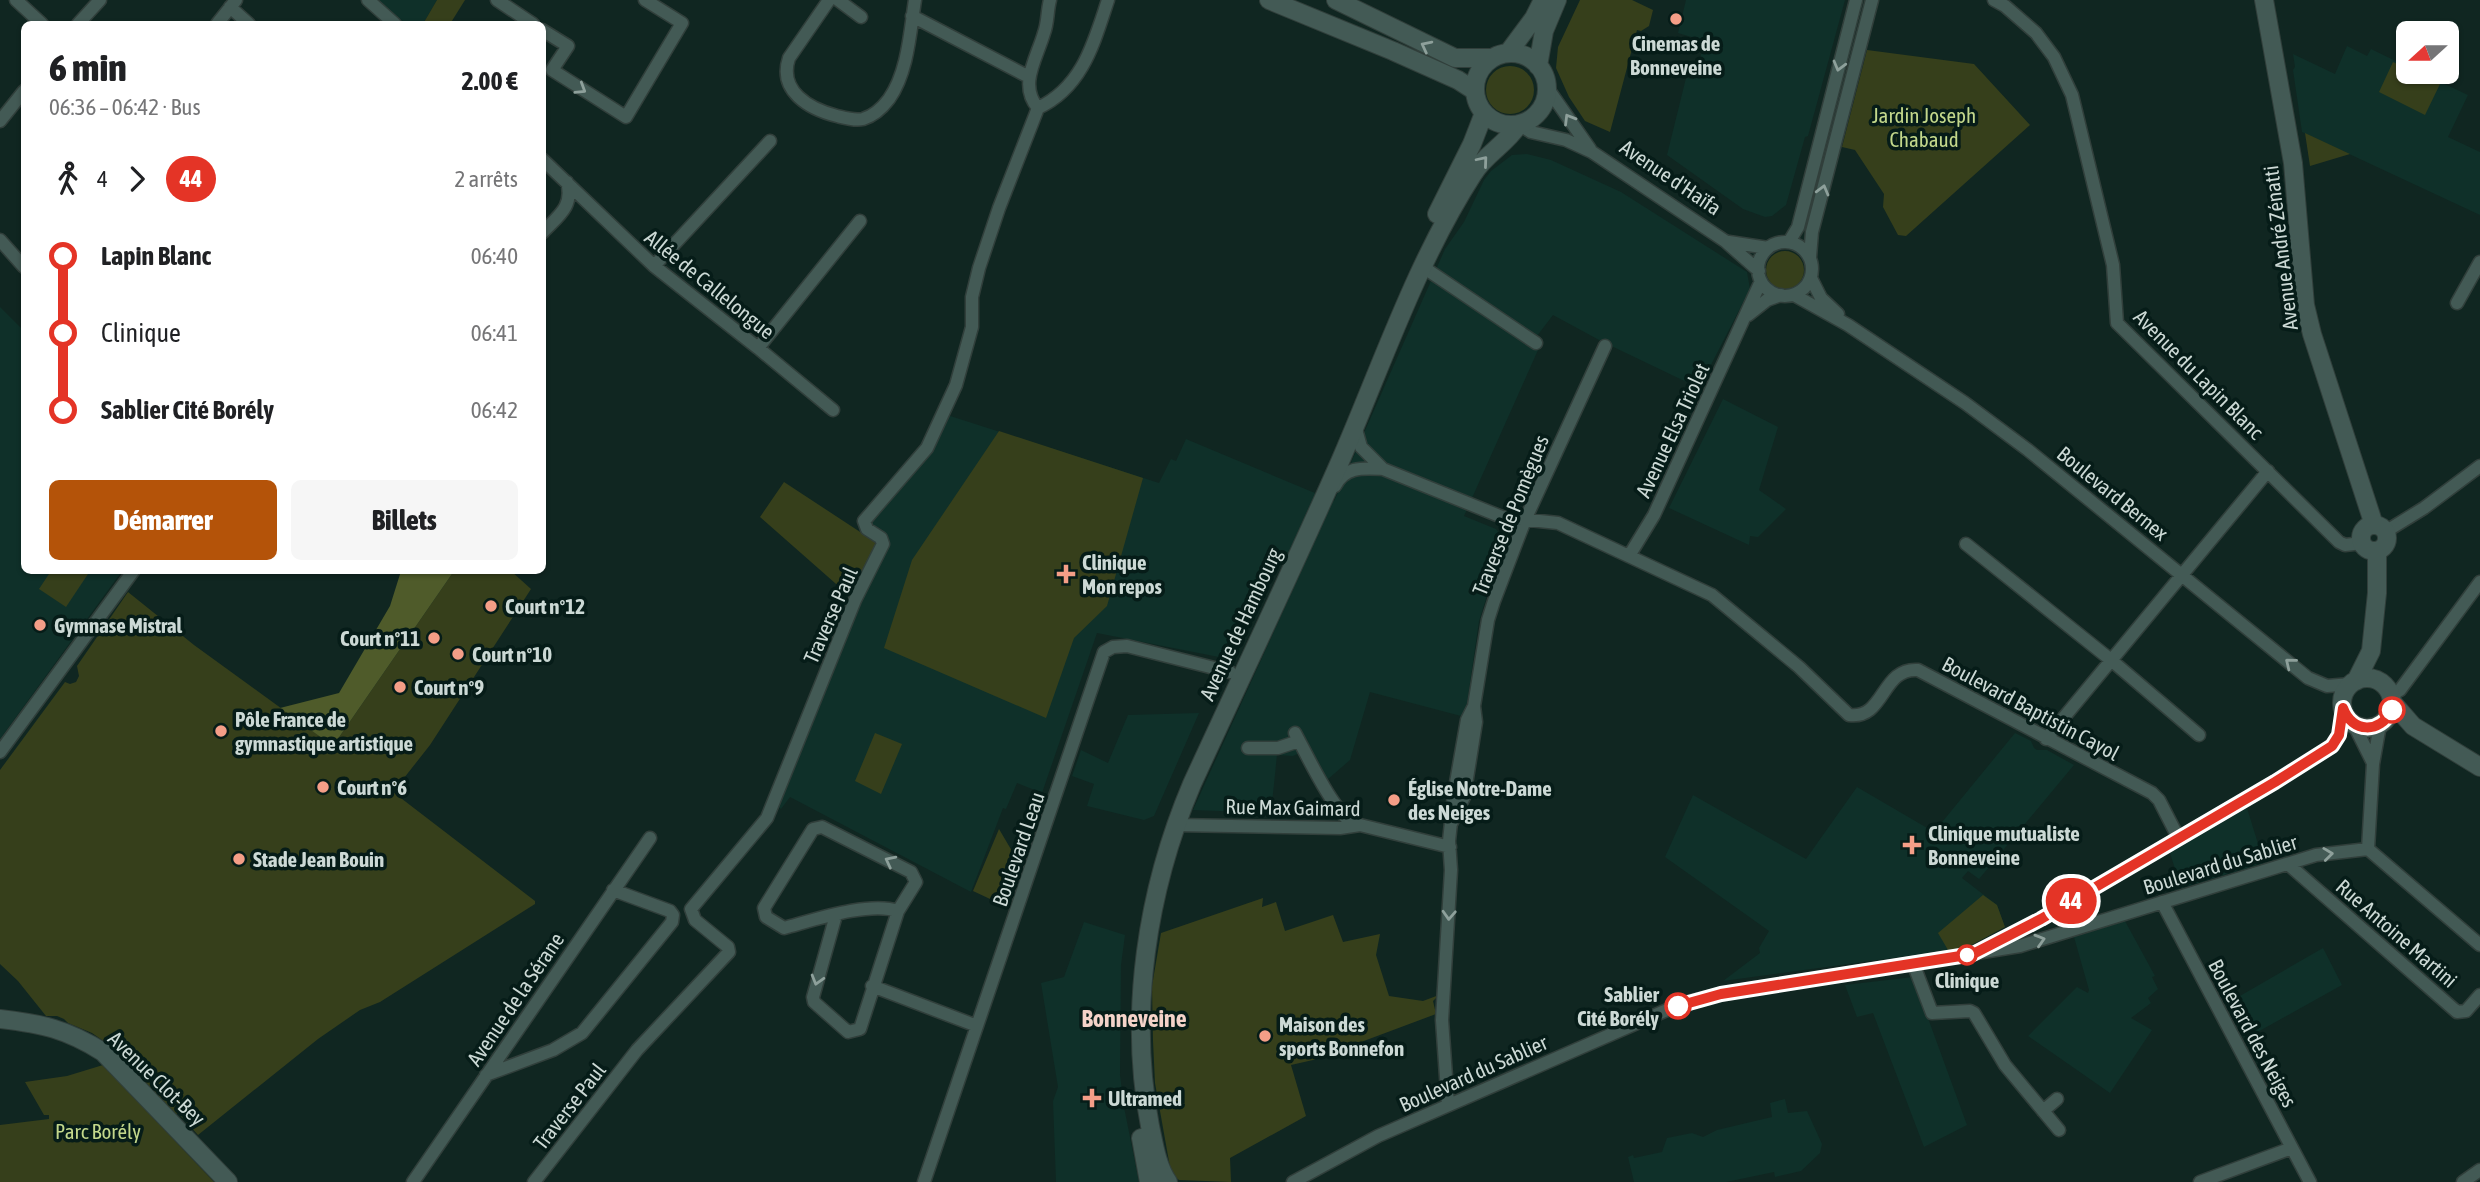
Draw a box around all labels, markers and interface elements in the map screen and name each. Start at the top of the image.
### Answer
marker: Cinemas de Bonneveine [1668,11,1684,27]
north arrow [2396,21,2459,84]
map controls [2396,21,2459,84]
place label: Cinemas de Bonneveine [1630,31,1722,79]
one-way arrow [1421,40,1433,54]
text: 6 min [49,46,127,89]
one-way arrow [1833,60,1847,72]
text: 2.00 € [461,66,518,96]
one-way arrow [574,80,587,93]
text: 06:36 – 06:42 · Bus [49,94,201,120]
park label: Jardin Joseph Chabaud [1872,103,1976,151]
one-way arrow [1564,114,1577,127]
street label: Avenue d'Haïfa [1616,134,1726,220]
one-way arrow [1475,156,1487,169]
icon: walk [49,160,87,198]
icon: forward [118,160,156,198]
street label: Avenue André Zénatti [2258,164,2302,332]
text: 44 [180,165,202,192]
text: 4 [97,166,108,192]
text: 2 arrêts [455,166,518,192]
one-way arrow [1815,184,1829,196]
street label: Allée de Callelongue [641,225,779,343]
text: Lapin Blanc [101,241,211,271]
text: 06:40 [471,243,518,269]
street label: Avenue du Lapin Blanc [2129,304,2269,444]
text: Clinique [101,318,181,348]
text: 06:41 [471,320,518,346]
street label: Avenue Elsa Triolet [1630,359,1714,501]
text: Sablier Cité Borély [101,395,274,425]
text: 06:42 [471,397,518,423]
street label: Traverse de Pomègues [1467,431,1553,599]
street label: Boulevard Bernex [2053,441,2174,545]
button: Démarrer [49,480,277,560]
button: Billets [291,480,518,560]
street label: Avenue de Hambourg [1194,544,1286,704]
place label: Clinique Mon repos [1082,550,1163,598]
street label: Traverse Paul [798,563,862,667]
marker: Clinique Mon repos [1056,564,1076,584]
place label: Court n°12 [505,594,585,618]
marker: Court n°12 [483,598,499,614]
place label: Gymnase Mistral [54,613,183,637]
marker: Gymnase Mistral [32,617,48,633]
place label: Court n°11 [340,626,420,650]
marker: Court n°11 [426,630,442,646]
place label: Court n°10 [472,642,552,666]
marker: Court n°10 [450,646,466,662]
street label: Boulevard Baptistin Cayol [1938,651,2124,765]
one-way arrow [2285,658,2297,671]
place label: Court n°9 [414,675,484,699]
marker: Court n°9 [392,679,408,695]
unlabelled marker [2379,697,2405,723]
place label: Pôle France de gymnastique artistique [235,707,413,755]
marker: Pôle France de gymnastique artistique [213,723,229,739]
place label: Court n°6 [337,775,407,799]
place label: Église Notre-Dame des Neiges [1408,776,1552,824]
marker: Court n°6 [315,779,331,795]
street label: Boulevard Leau [987,789,1049,909]
marker: Église Notre-Dame des Neiges [1386,792,1402,808]
street label: Rue Max Gaimard [1225,794,1361,820]
place label: Clinique mutualiste Bonneveine [1928,821,2080,869]
street label: Boulevard du Sablier [2140,829,2301,899]
marker: Clinique mutualiste Bonneveine [1902,835,1922,855]
one-way arrow [2322,846,2334,861]
place label: Stade Jean Bouin [253,847,384,871]
marker: Stade Jean Bouin [231,851,247,867]
one-way arrow [885,856,897,870]
street label: Rue Antoine Martini [2332,874,2462,992]
line badge: 44 [2039,878,2102,924]
text: 44 [2060,887,2082,914]
one-way arrow [1441,910,1456,921]
street label: Avenue de la Sérane [462,928,568,1070]
one-way arrow [2033,934,2046,948]
marker: Clinique [1957,945,1977,965]
street label: Boulevard des Neiges [2204,955,2302,1111]
place label: Clinique [1935,968,1999,992]
one-way arrow [811,974,826,986]
place label: Sablier Cité Borély [1577,982,1660,1030]
marker: Sablier Cité Borély [1665,993,1691,1019]
district label: Bonneveine [1081,1005,1187,1032]
place label: Maison des sports Bonnefon [1279,1012,1404,1060]
street label: Avenue Clot-Bey [104,1026,211,1130]
marker: Maison des sports Bonnefon [1257,1028,1273,1044]
street label: Boulevard du Sablier [1395,1029,1551,1116]
street label: Traverse Paul [528,1058,610,1154]
place label: Ultramed [1108,1086,1182,1110]
marker: Ultramed [1082,1088,1102,1108]
park label: Parc Borély [55,1119,141,1143]

